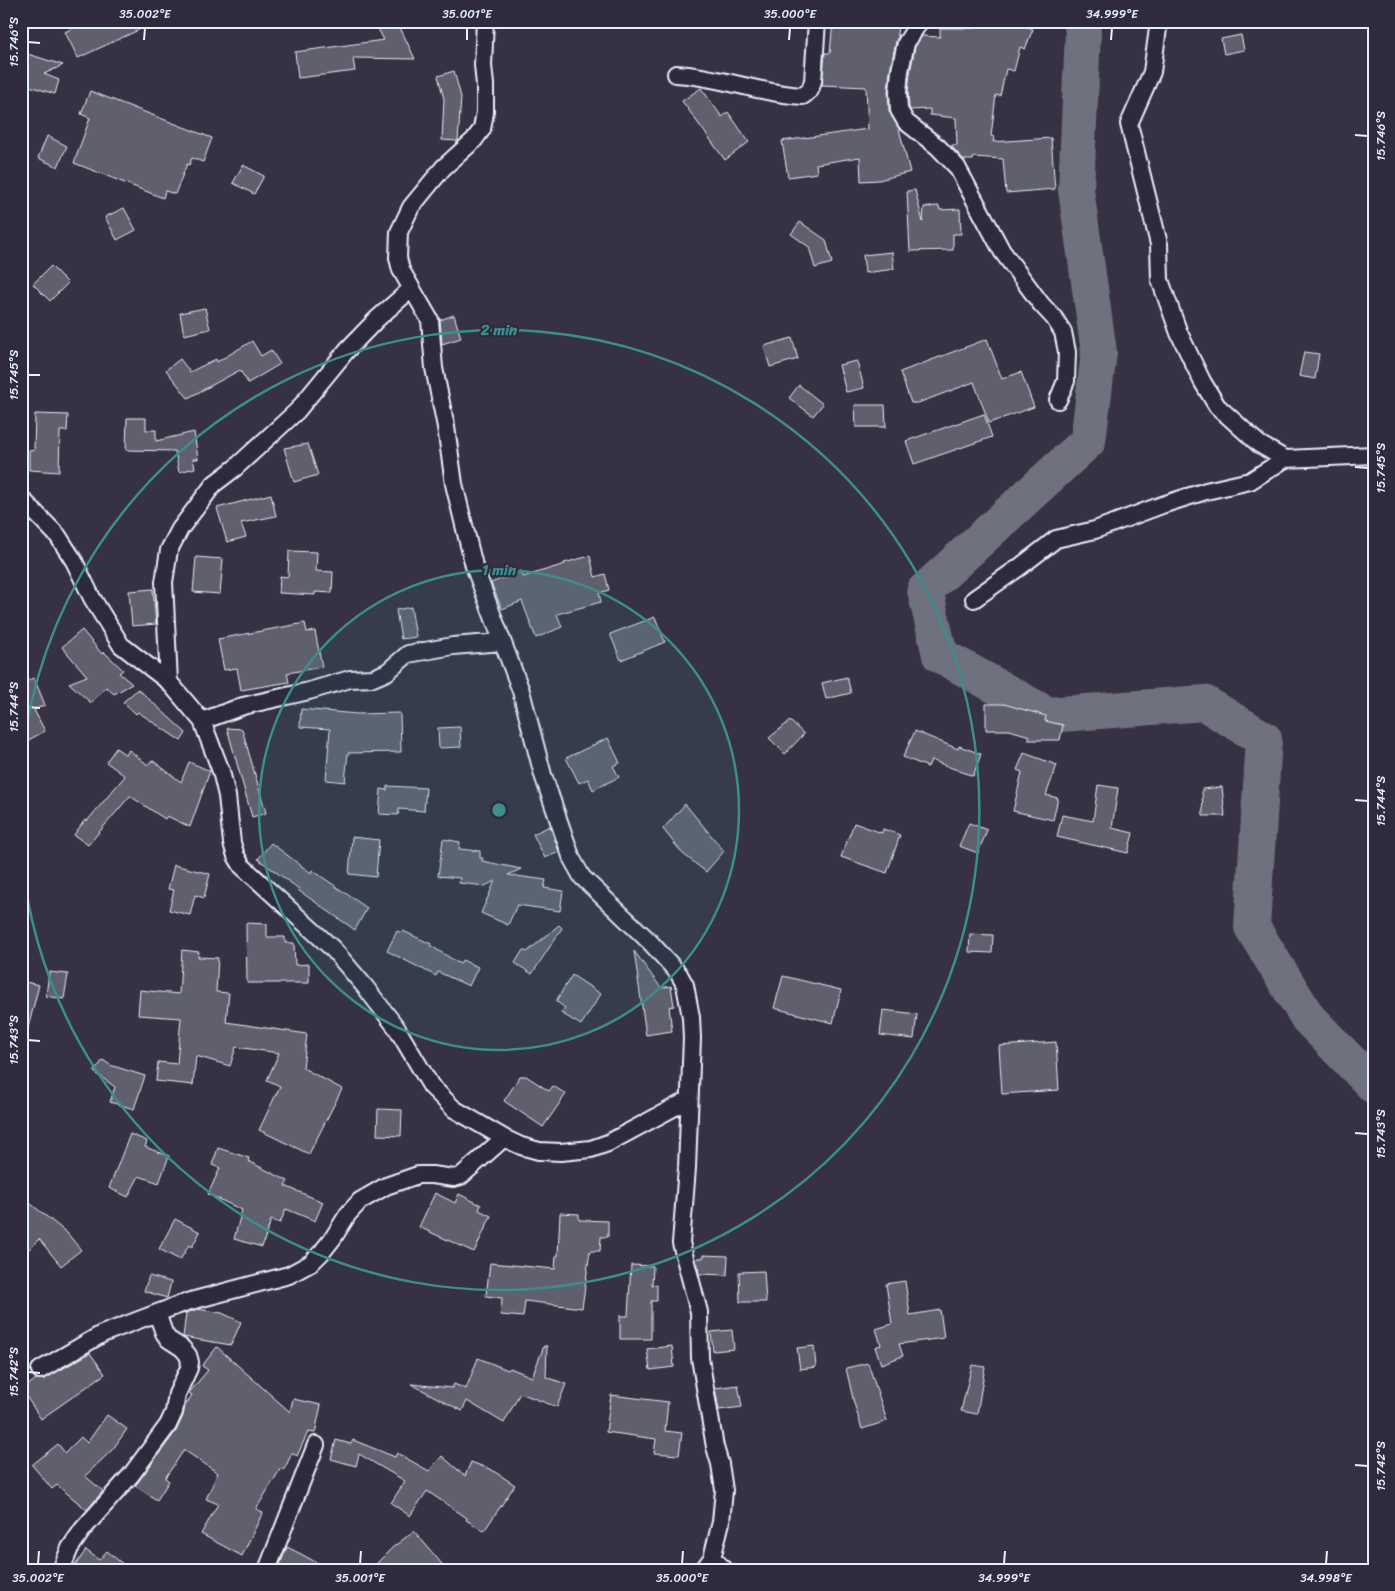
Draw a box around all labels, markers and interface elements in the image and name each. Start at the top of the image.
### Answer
text: 35.002°E [119,3,172,25]
text: 35.001°E [442,3,493,25]
text: 35.000°E [764,3,817,25]
text: 34.999°E [1086,3,1139,25]
text: 15.746°S [3,17,25,67]
text: 15.746°S [1370,111,1392,161]
text: 2 min [480,317,518,343]
text: 15.745°S [3,349,25,400]
text: 15.745°S [1370,442,1392,493]
text: 1 min [482,557,517,583]
text: 15.744°S [3,681,25,732]
text: 15.744°S [1370,775,1392,826]
centre of rings [490,801,508,819]
text: 15.743°S [3,1015,25,1065]
text: 15.743°S [1370,1109,1392,1159]
text: 15.742°S [3,1347,25,1397]
text: 15.742°S [1370,1441,1392,1491]
text: 35.002°E [12,1567,65,1589]
text: 35.001°E [335,1567,386,1589]
text: 35.000°E [656,1567,709,1589]
text: 34.999°E [978,1567,1031,1589]
text: 34.998°E [1300,1567,1353,1589]

